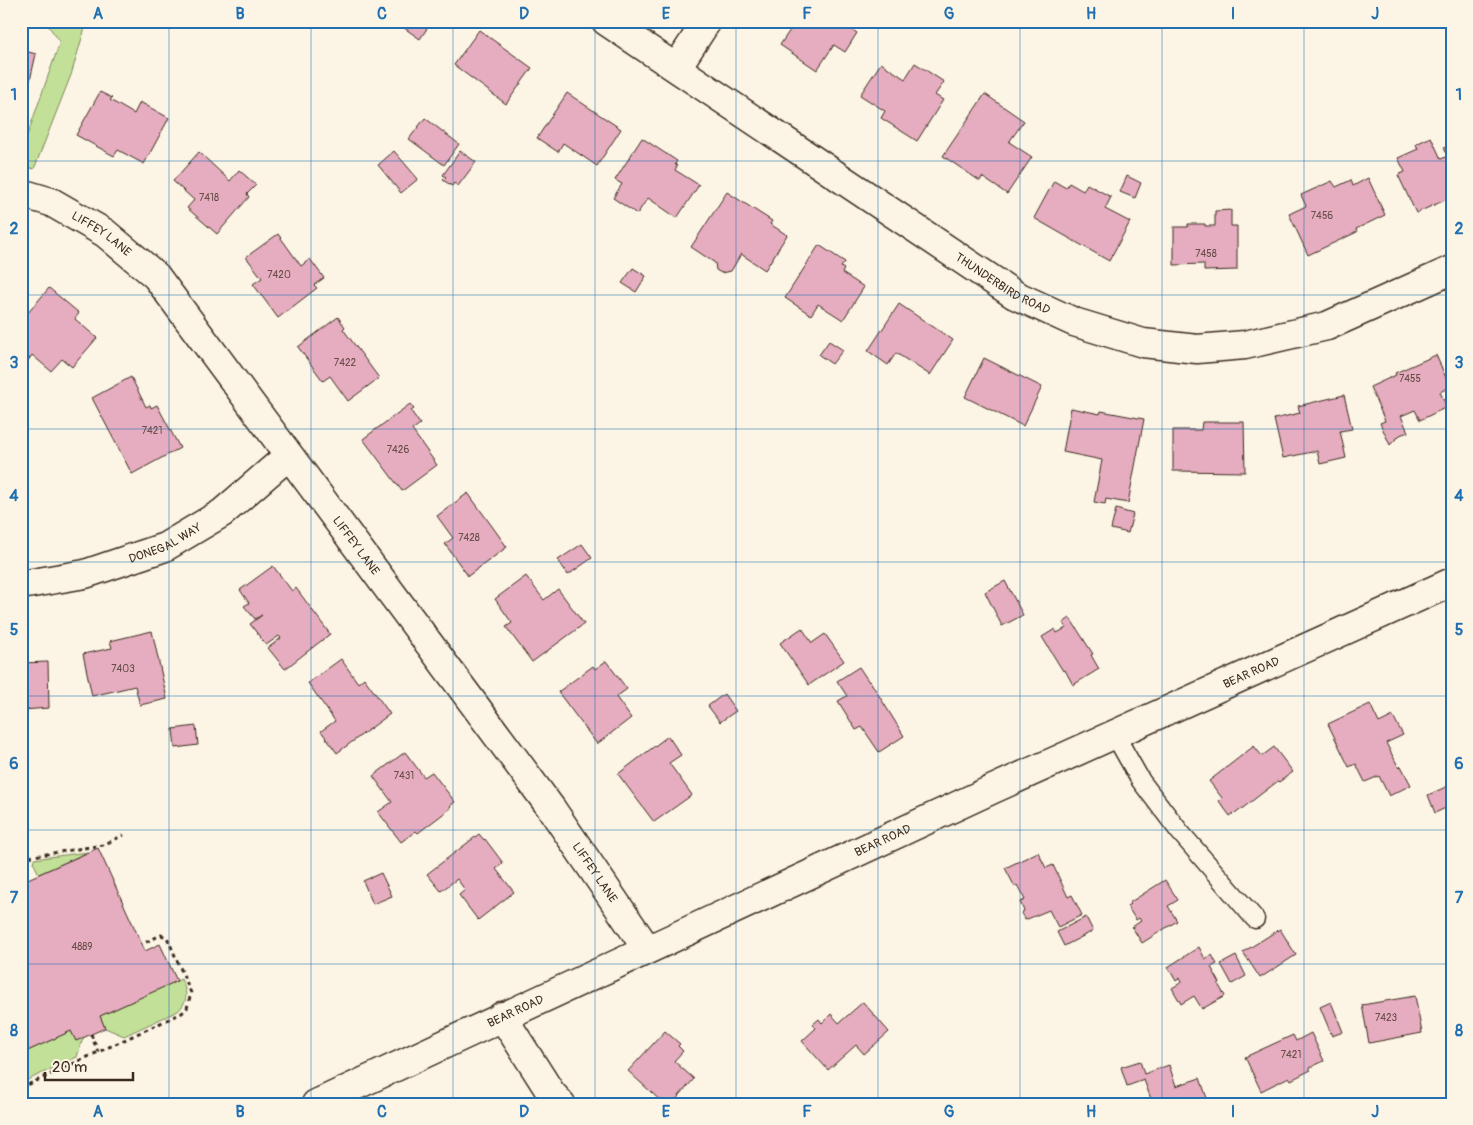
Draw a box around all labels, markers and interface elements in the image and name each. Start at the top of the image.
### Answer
text: A [93,4,104,24]
text: B [235,4,245,24]
text: C [377,4,387,24]
text: D [519,4,529,24]
text: E [662,4,671,24]
text: F [802,4,812,24]
text: G [944,4,955,24]
text: H [1086,4,1096,24]
text: I [1231,4,1235,24]
text: J [1371,4,1379,24]
text: 1 [11,85,17,105]
text: 1 [1456,85,1462,105]
house number: 7418 [199,192,219,204]
street label: LIFFEY LANE [69,208,134,259]
house number: 7456 [1311,210,1333,222]
text: 2 [10,219,19,239]
text: 2 [1455,219,1464,239]
house number: 7458 [1195,248,1217,260]
street label: THUNDERBIRD ROAD [952,250,1053,318]
house number: 7420 [267,269,291,281]
text: 3 [10,353,19,373]
text: 3 [1455,353,1464,373]
house number: 7422 [334,357,357,369]
house number: 7455 [1399,373,1421,385]
house number: 7421 [142,425,162,437]
house number: 7426 [387,444,409,456]
text: 4 [9,486,19,506]
text: 4 [1454,486,1464,506]
street label: LIFFEY LANE [329,513,383,578]
street label: DONEGAL WAY [127,519,204,566]
house number: 7428 [458,532,480,544]
text: 5 [10,620,19,640]
text: 5 [1455,620,1464,640]
street label: BEAR ROAD [1221,653,1282,692]
house number: 7403 [111,663,135,675]
text: 6 [9,754,19,774]
text: 6 [1454,754,1464,774]
house number: 7431 [394,770,414,782]
street label: BEAR ROAD [852,821,914,860]
street label: LIFFEY LANE [569,840,621,905]
text: 7 [10,888,19,908]
text: 7 [1455,888,1464,908]
house number: 4889 [71,941,93,953]
street label: BEAR ROAD [485,991,546,1031]
house number: 7423 [1375,1012,1397,1024]
text: 8 [10,1021,18,1041]
text: 8 [1455,1021,1463,1041]
house number: 7421 [1281,1049,1301,1061]
scale bar [45,1050,132,1082]
text: 20 m [52,1058,87,1077]
text: A [93,1102,104,1122]
text: B [235,1102,245,1122]
text: C [377,1102,387,1122]
text: D [519,1102,529,1122]
text: E [662,1102,671,1122]
text: F [802,1102,812,1122]
text: G [944,1102,955,1122]
text: H [1086,1102,1096,1122]
text: I [1231,1102,1235,1122]
text: J [1371,1102,1379,1122]

